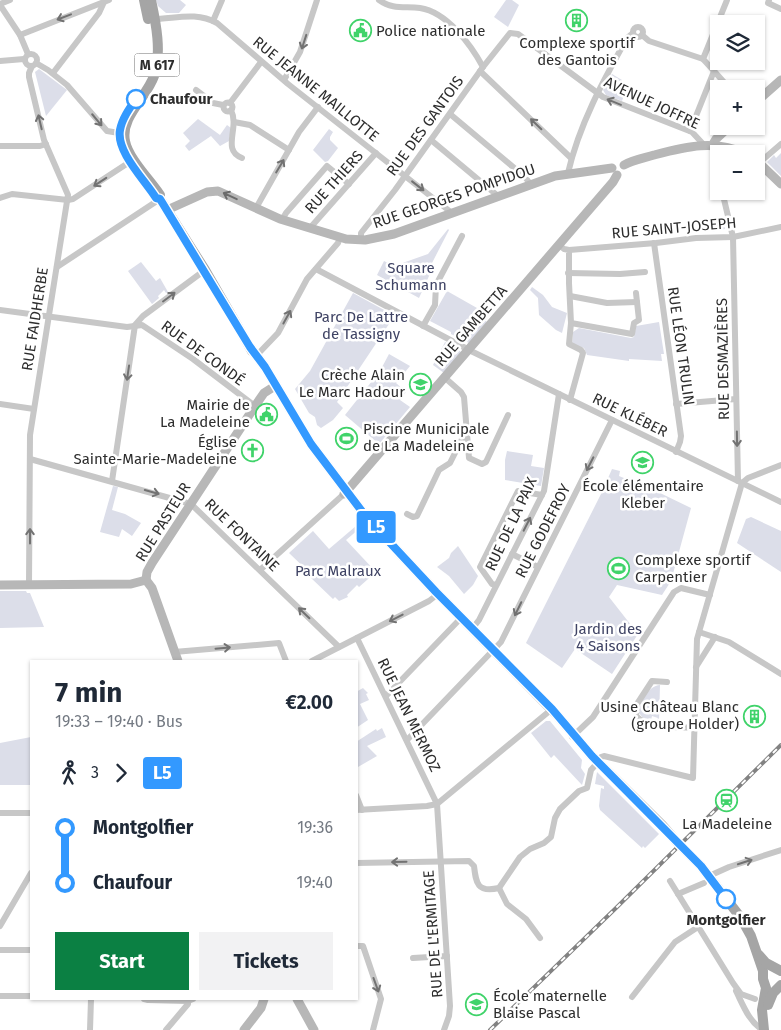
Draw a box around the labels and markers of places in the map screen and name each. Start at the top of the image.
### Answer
building icon: Complexe sportif des Gantois [565,8,589,32]
public building icon: Police nationale [348,19,372,43]
place label: Police nationale [376,22,485,40]
place label: Complexe sportif des Gantois [519,34,636,69]
marker: Chaufour [126,89,146,109]
place label: Chaufour [150,90,213,108]
place label: Crèche Alain Le Marc Hadour [299,366,405,401]
school or university icon: Crèche Alain Le Marc Hadour [409,372,433,396]
place label: Mairie de La Madeleine [160,396,250,431]
public building icon: Mairie de La Madeleine [254,402,278,426]
place label: Piscine Municipale de La Madeleine [363,420,489,455]
sports icon: Piscine Municipale de La Madeleine [335,426,359,450]
place label: Église Sainte-Marie-Madeleine [73,433,237,468]
church icon: Église Sainte-Marie-Madeleine [241,439,265,463]
school or university icon: École élémentaire Kleber [631,451,655,475]
place label: École élémentaire Kleber [582,477,704,512]
place label: Complexe sportif Carpentier [635,551,751,586]
sports icon: Complexe sportif Carpentier [607,557,631,581]
place label: Usine Château Blanc (groupe Holder) [600,698,739,733]
building icon: Usine Château Blanc (groupe Holder) [743,704,767,728]
station icon: La Madeleine [715,789,739,813]
place label: La Madeleine [682,815,772,833]
marker: Montgolfier [716,889,736,909]
place label: Montgolfier [686,911,767,929]
place label: École maternelle Blaise Pascal [493,987,607,1022]
school or university icon: École maternelle Blaise Pascal [465,993,489,1017]

